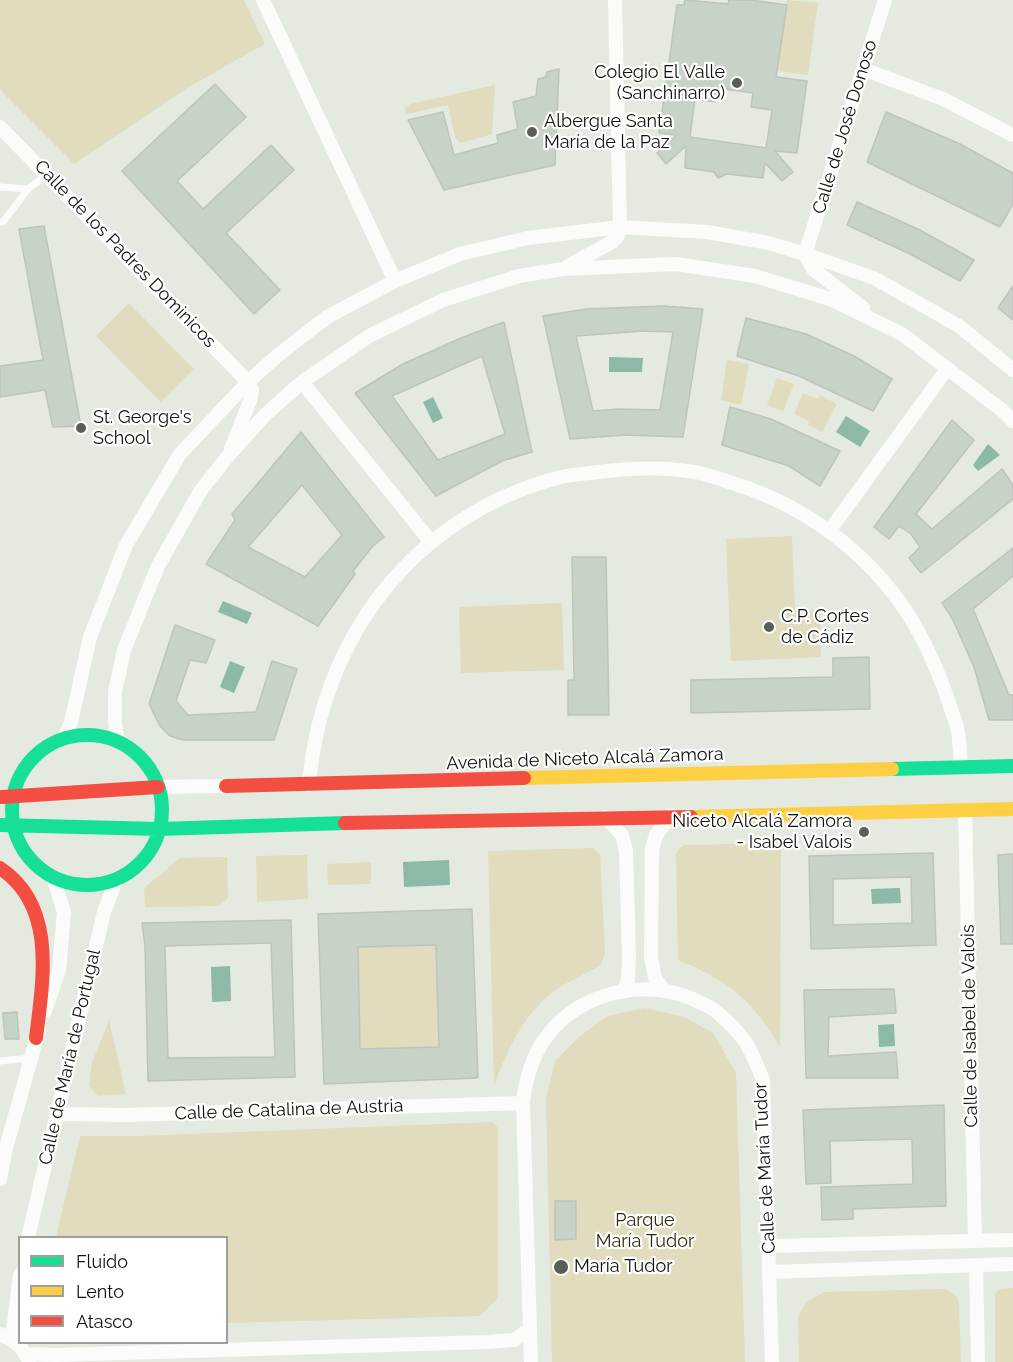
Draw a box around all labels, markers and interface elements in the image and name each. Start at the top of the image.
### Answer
street label: Calle de José Donoso [808,37,882,217]
place label: Colegio El Valle (Sanchinarro) [594,62,725,104]
marker: Colegio El Valle (Sanchinarro) [730,76,744,90]
place label: Albergue Santa María de la Paz [544,111,673,154]
marker: Albergue Santa María de la Paz [525,125,539,139]
street label: Calle de los Padres Dominicos [30,156,220,352]
place label: St. George's School [93,407,192,450]
marker: St. George's School [74,421,88,435]
place label: C.P. Cortes de Cádiz [781,606,869,648]
marker: C.P. Cortes de Cádiz [762,620,776,634]
street label: Avenida de Niceto Alcalá Zamora [446,743,724,775]
place label: Niceto Alcalá Zamora - Isabel Valois [672,811,852,854]
marker: Niceto Alcalá Zamora - Isabel Valois [857,825,871,839]
street label: Calle de Isabel de Valois [957,924,983,1128]
street label: Calle de María de Portugal [35,947,105,1167]
street label: Calle de María Tudor [750,1082,780,1254]
street label: Calle de Catalina de Austria [174,1095,404,1125]
park label: Parque María Tudor [596,1210,694,1252]
legend [18,1236,228,1344]
text: Fluido [76,1251,128,1272]
place label: María Tudor [574,1256,673,1278]
marker: María Tudor [552,1258,570,1276]
text: Lento [76,1281,124,1302]
text: Atasco [76,1311,133,1332]

